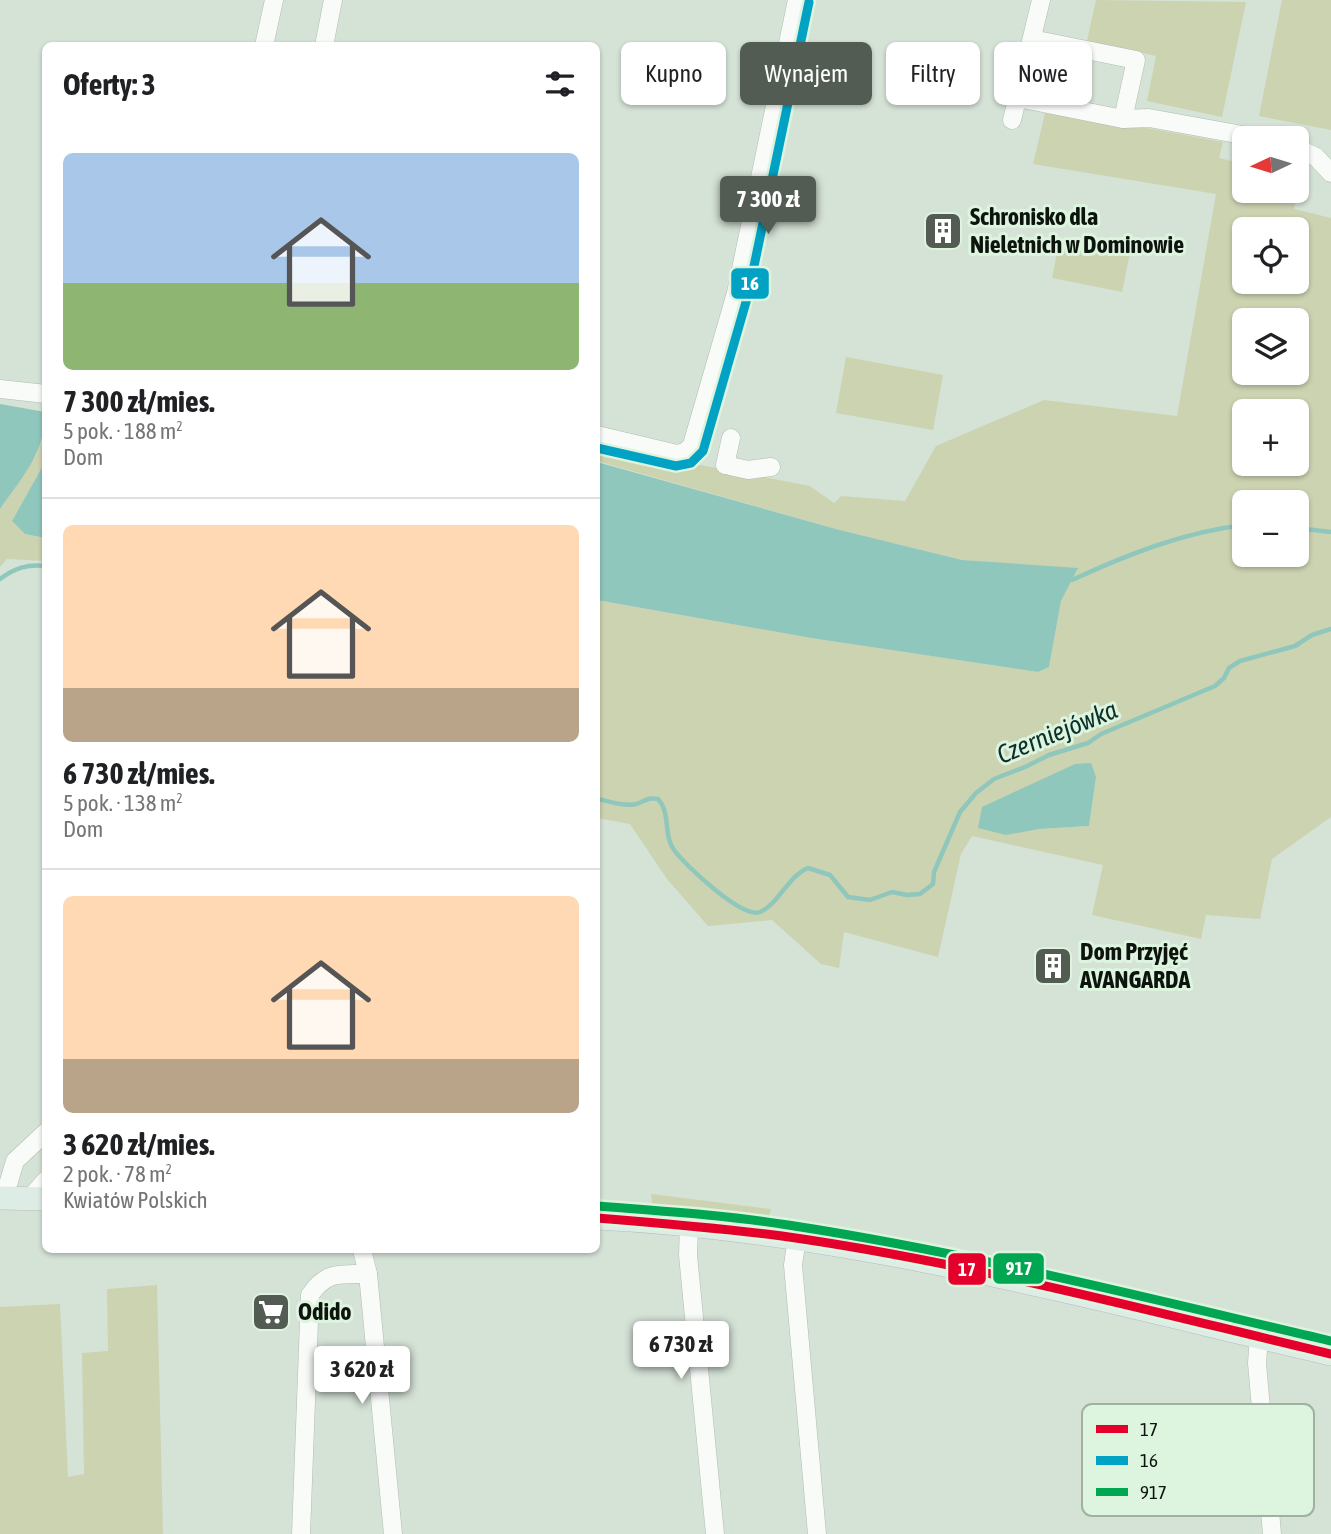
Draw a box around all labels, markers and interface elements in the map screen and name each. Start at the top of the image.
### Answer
chip: Kupno [621,42,726,105]
chip: Wynajem [740,42,872,105]
chip: Filtry [886,42,980,105]
chip: Nowe [994,42,1092,105]
icon: filters [541,65,579,103]
text: Oferty: 3 [63,67,156,101]
north arrow [1232,126,1309,203]
map controls [1232,126,1309,567]
pin: 7 300 zł [696,176,840,236]
text: 7 300 zł [736,186,800,212]
icon: home [258,199,384,325]
place label: Schronisko dla Nieletnich w Dominowie [970,203,1184,258]
building icon: Schronisko dla Nieletnich w Dominowie [922,210,964,252]
button: locate [1232,217,1309,294]
line badge: 16 [730,267,770,300]
text: 16 [741,272,759,294]
button: layers [1232,308,1309,385]
text: 7 300 zł/mies. [63,384,215,418]
button: + [1232,399,1309,476]
text: 5 pok. · 188 m² [63,418,183,444]
text: Dom [63,444,103,470]
button: − [1232,490,1309,567]
icon: home [258,571,384,697]
water label: Czerniejówka [992,694,1122,770]
text: 6 730 zł/mies. [63,756,215,790]
text: 5 pok. · 138 m² [63,790,183,816]
text: Dom [63,816,103,842]
place label: Dom Przyjęć AVANGARDA [1079,938,1190,993]
icon: home [258,942,384,1068]
building icon: Dom Przyjęć AVANGARDA [1032,945,1074,987]
text: 3 620 zł/mies. [63,1127,215,1161]
text: 2 pok. · 78 m² [63,1161,172,1187]
text: Kwiatów Polskich [63,1187,208,1213]
line badge: 17 [947,1252,987,1286]
line badge: 917 [992,1252,1045,1285]
text: 917 [1006,1257,1032,1279]
text: 17 [958,1258,976,1280]
supermarket icon: Odido [250,1291,292,1333]
place label: Odido [298,1298,352,1325]
pin: 6 730 zł [609,1322,753,1381]
text: 6 730 zł [649,1331,713,1357]
pin: 3 620 zł [290,1346,434,1406]
text: 3 620 zł [330,1356,394,1382]
legend [1082,1404,1314,1516]
text: 17 [1140,1418,1158,1440]
text: 16 [1140,1449,1158,1471]
text: 917 [1140,1481,1167,1503]

